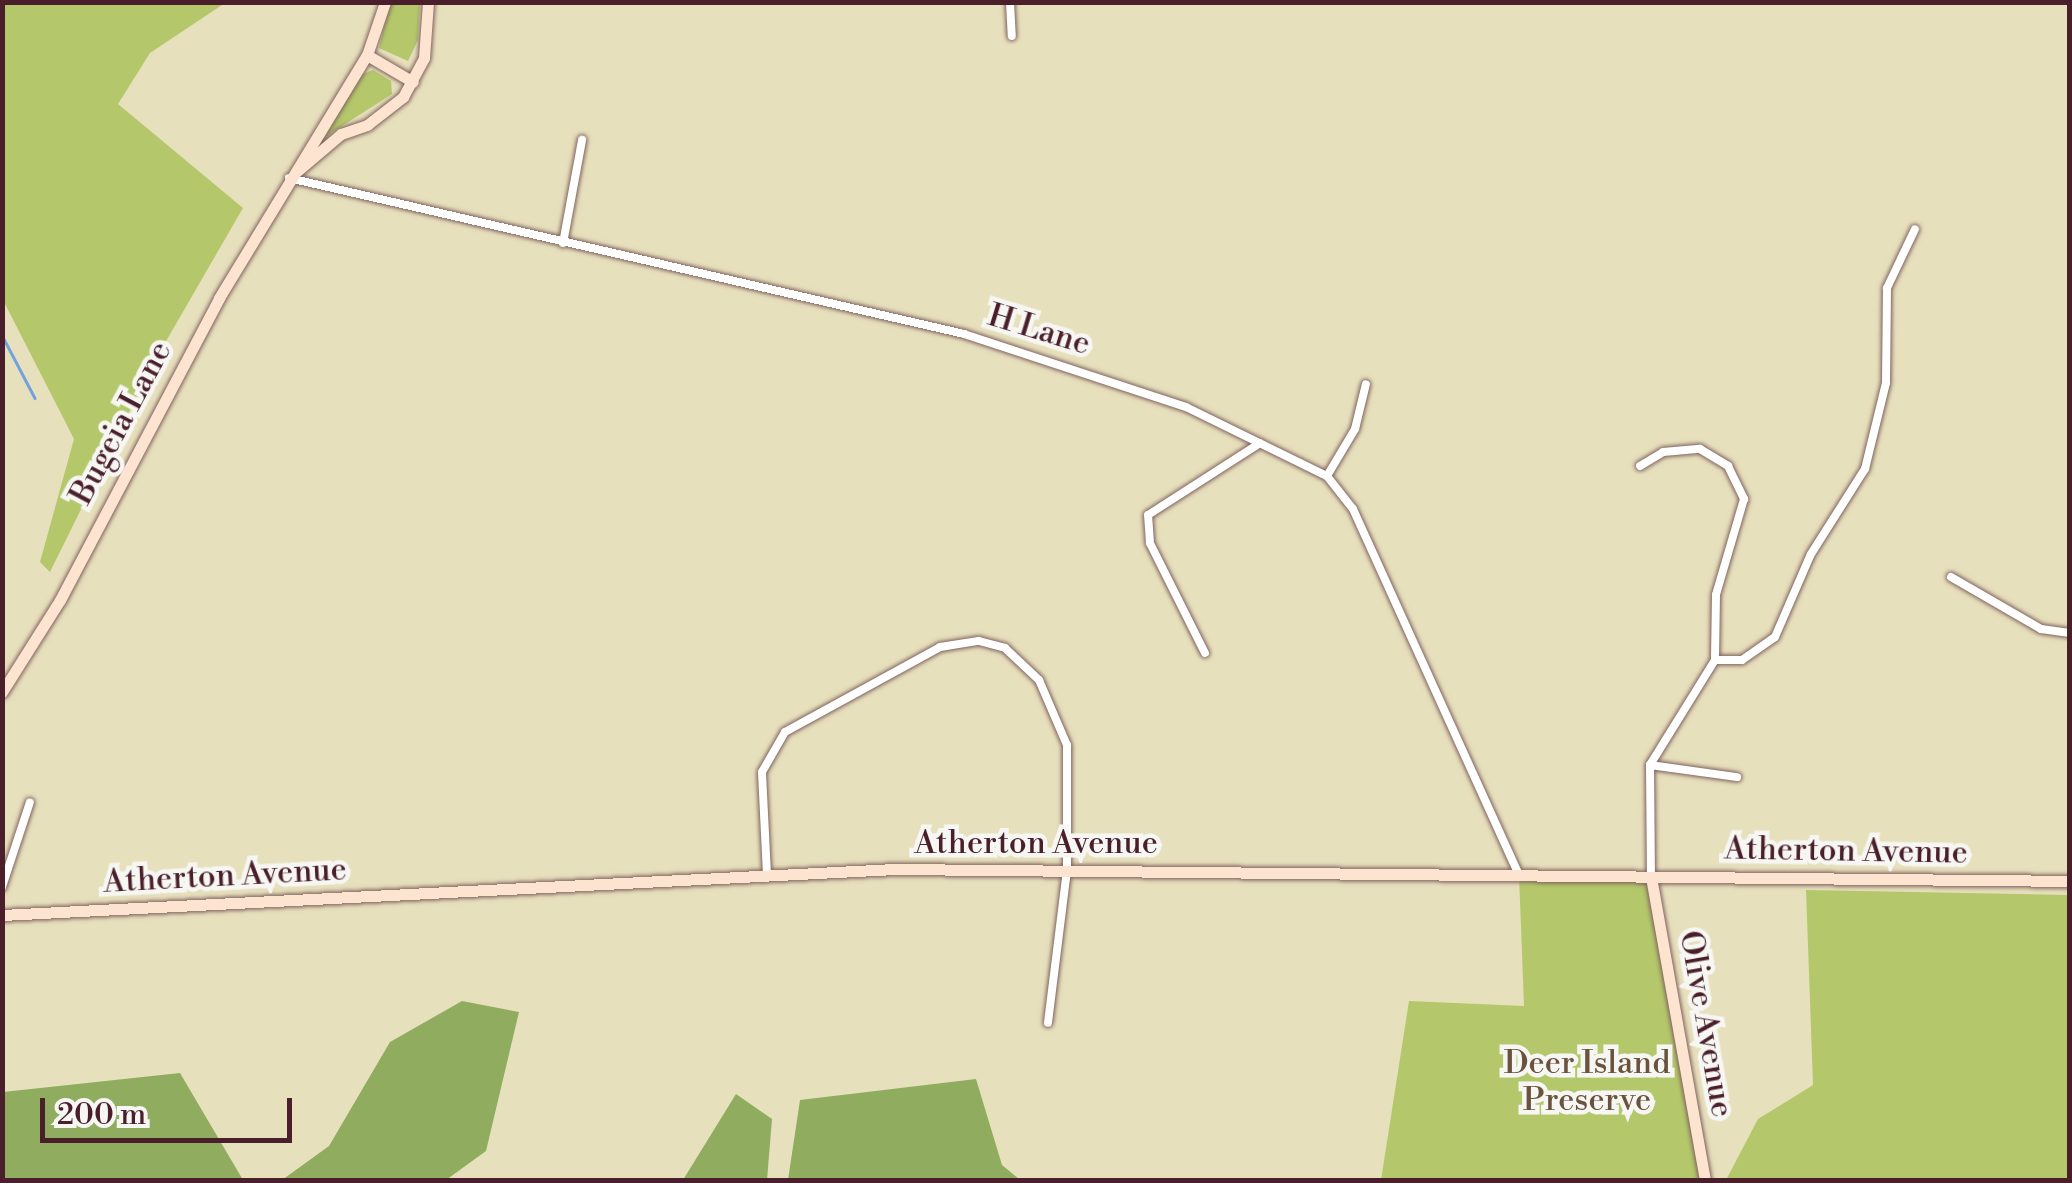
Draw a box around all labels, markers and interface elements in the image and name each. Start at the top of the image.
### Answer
street label: H Lane [983,296,1095,364]
street label: Bugeia Lane [62,335,180,511]
street label: Atherton Avenue [914,824,1158,862]
street label: Atherton Avenue [1724,830,1968,872]
street label: Atherton Avenue [102,850,348,902]
street label: Olive Avenue [1671,928,1741,1120]
park label: Deer Island Preserve [1504,1045,1670,1120]
scale bar [45,1078,298,1140]
text: 200 m [57,1096,146,1134]

